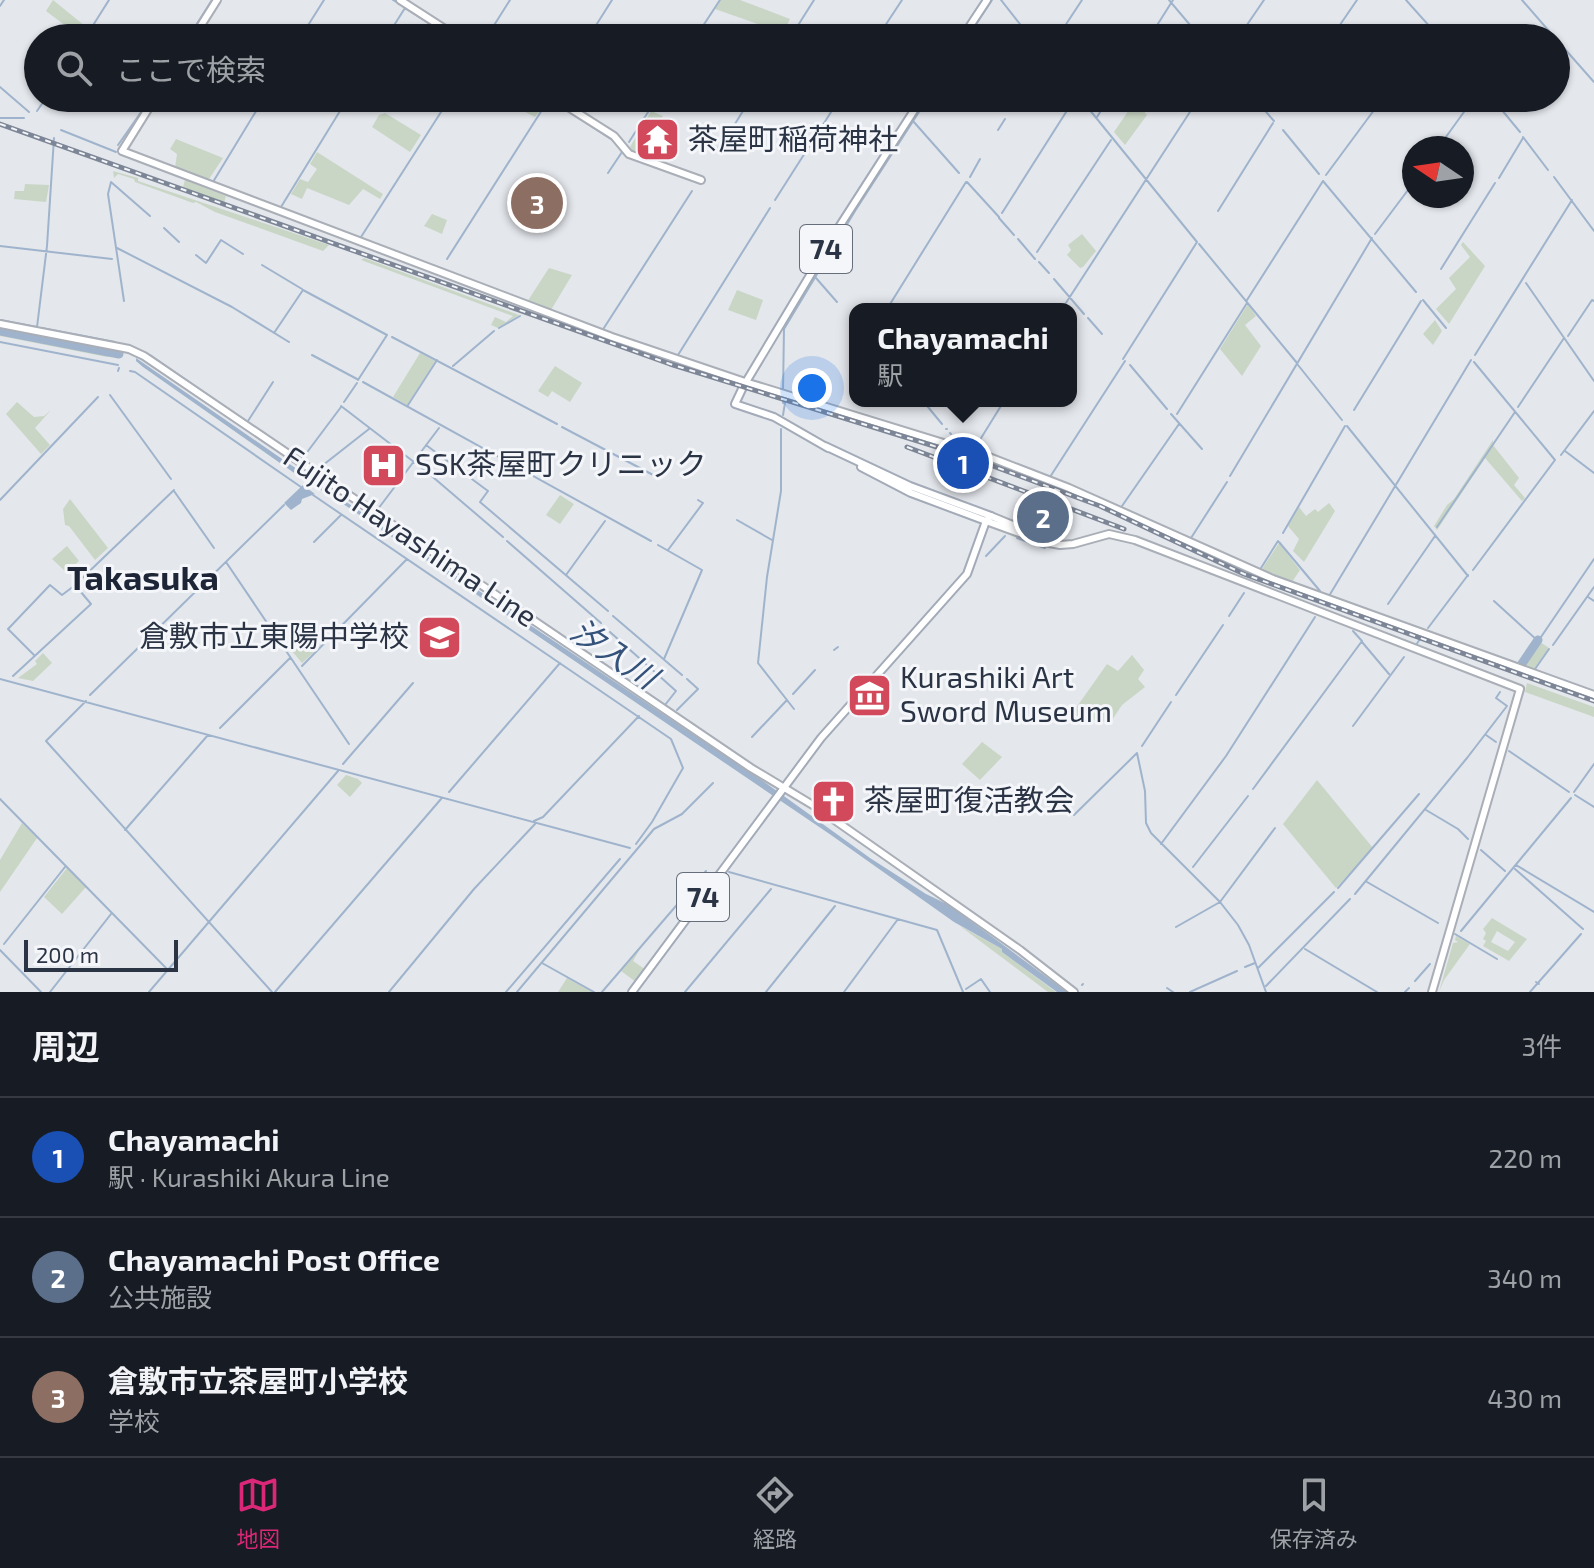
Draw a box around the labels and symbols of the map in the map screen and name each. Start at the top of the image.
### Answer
temple icon: 茶屋町稲荷神社 [633,116,681,164]
place label: 茶屋町稲荷神社 [688,120,898,156]
north arrow [1402,136,1474,208]
pin: 3 [511,173,563,233]
road number: 74 [800,225,852,273]
your location [792,368,832,408]
pin: 1 [937,433,989,493]
street label: Fujito Hayashima Line [278,437,545,633]
hospital icon: SSK茶屋町クリニック [360,441,408,489]
place label: SSK茶屋町クリニック [415,445,706,481]
pin: 2 [1017,487,1069,547]
district label: Takasuka [67,556,219,597]
water label: 汐入川 [565,610,668,697]
school or university icon: 倉敷市立東陽中学校 [416,613,464,661]
place label: 倉敷市立東陽中学校 [139,617,409,653]
place label: Kurashiki Art Sword Museum [900,658,1112,728]
museum icon: Kurashiki Art Sword Museum [845,671,893,719]
church icon: 茶屋町復活教会 [809,777,857,825]
place label: 茶屋町復活教会 [864,781,1074,817]
road number: 74 [677,873,729,921]
scale bar [24,936,178,972]

